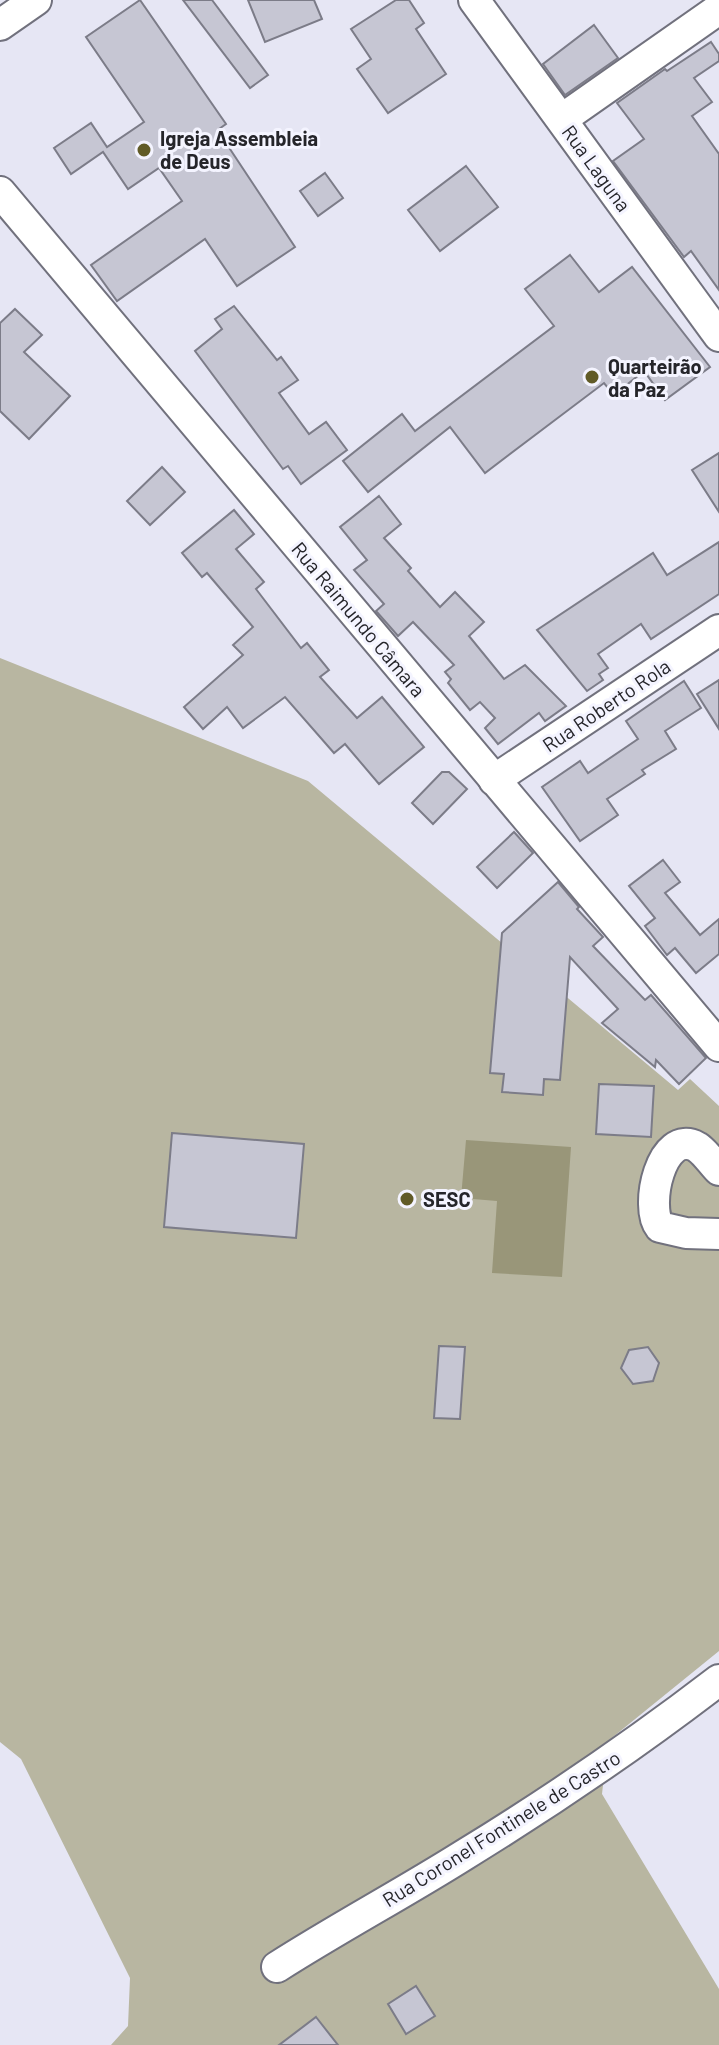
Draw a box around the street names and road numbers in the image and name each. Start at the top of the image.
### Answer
street label: Rua Laguna [558,120,636,216]
street label: Rua Raimundo Câmara [287,537,431,701]
street label: Rua Roberto Rola [538,653,674,757]
street label: Rua Coronel Fontinele de Castro [378,1745,624,1911]

